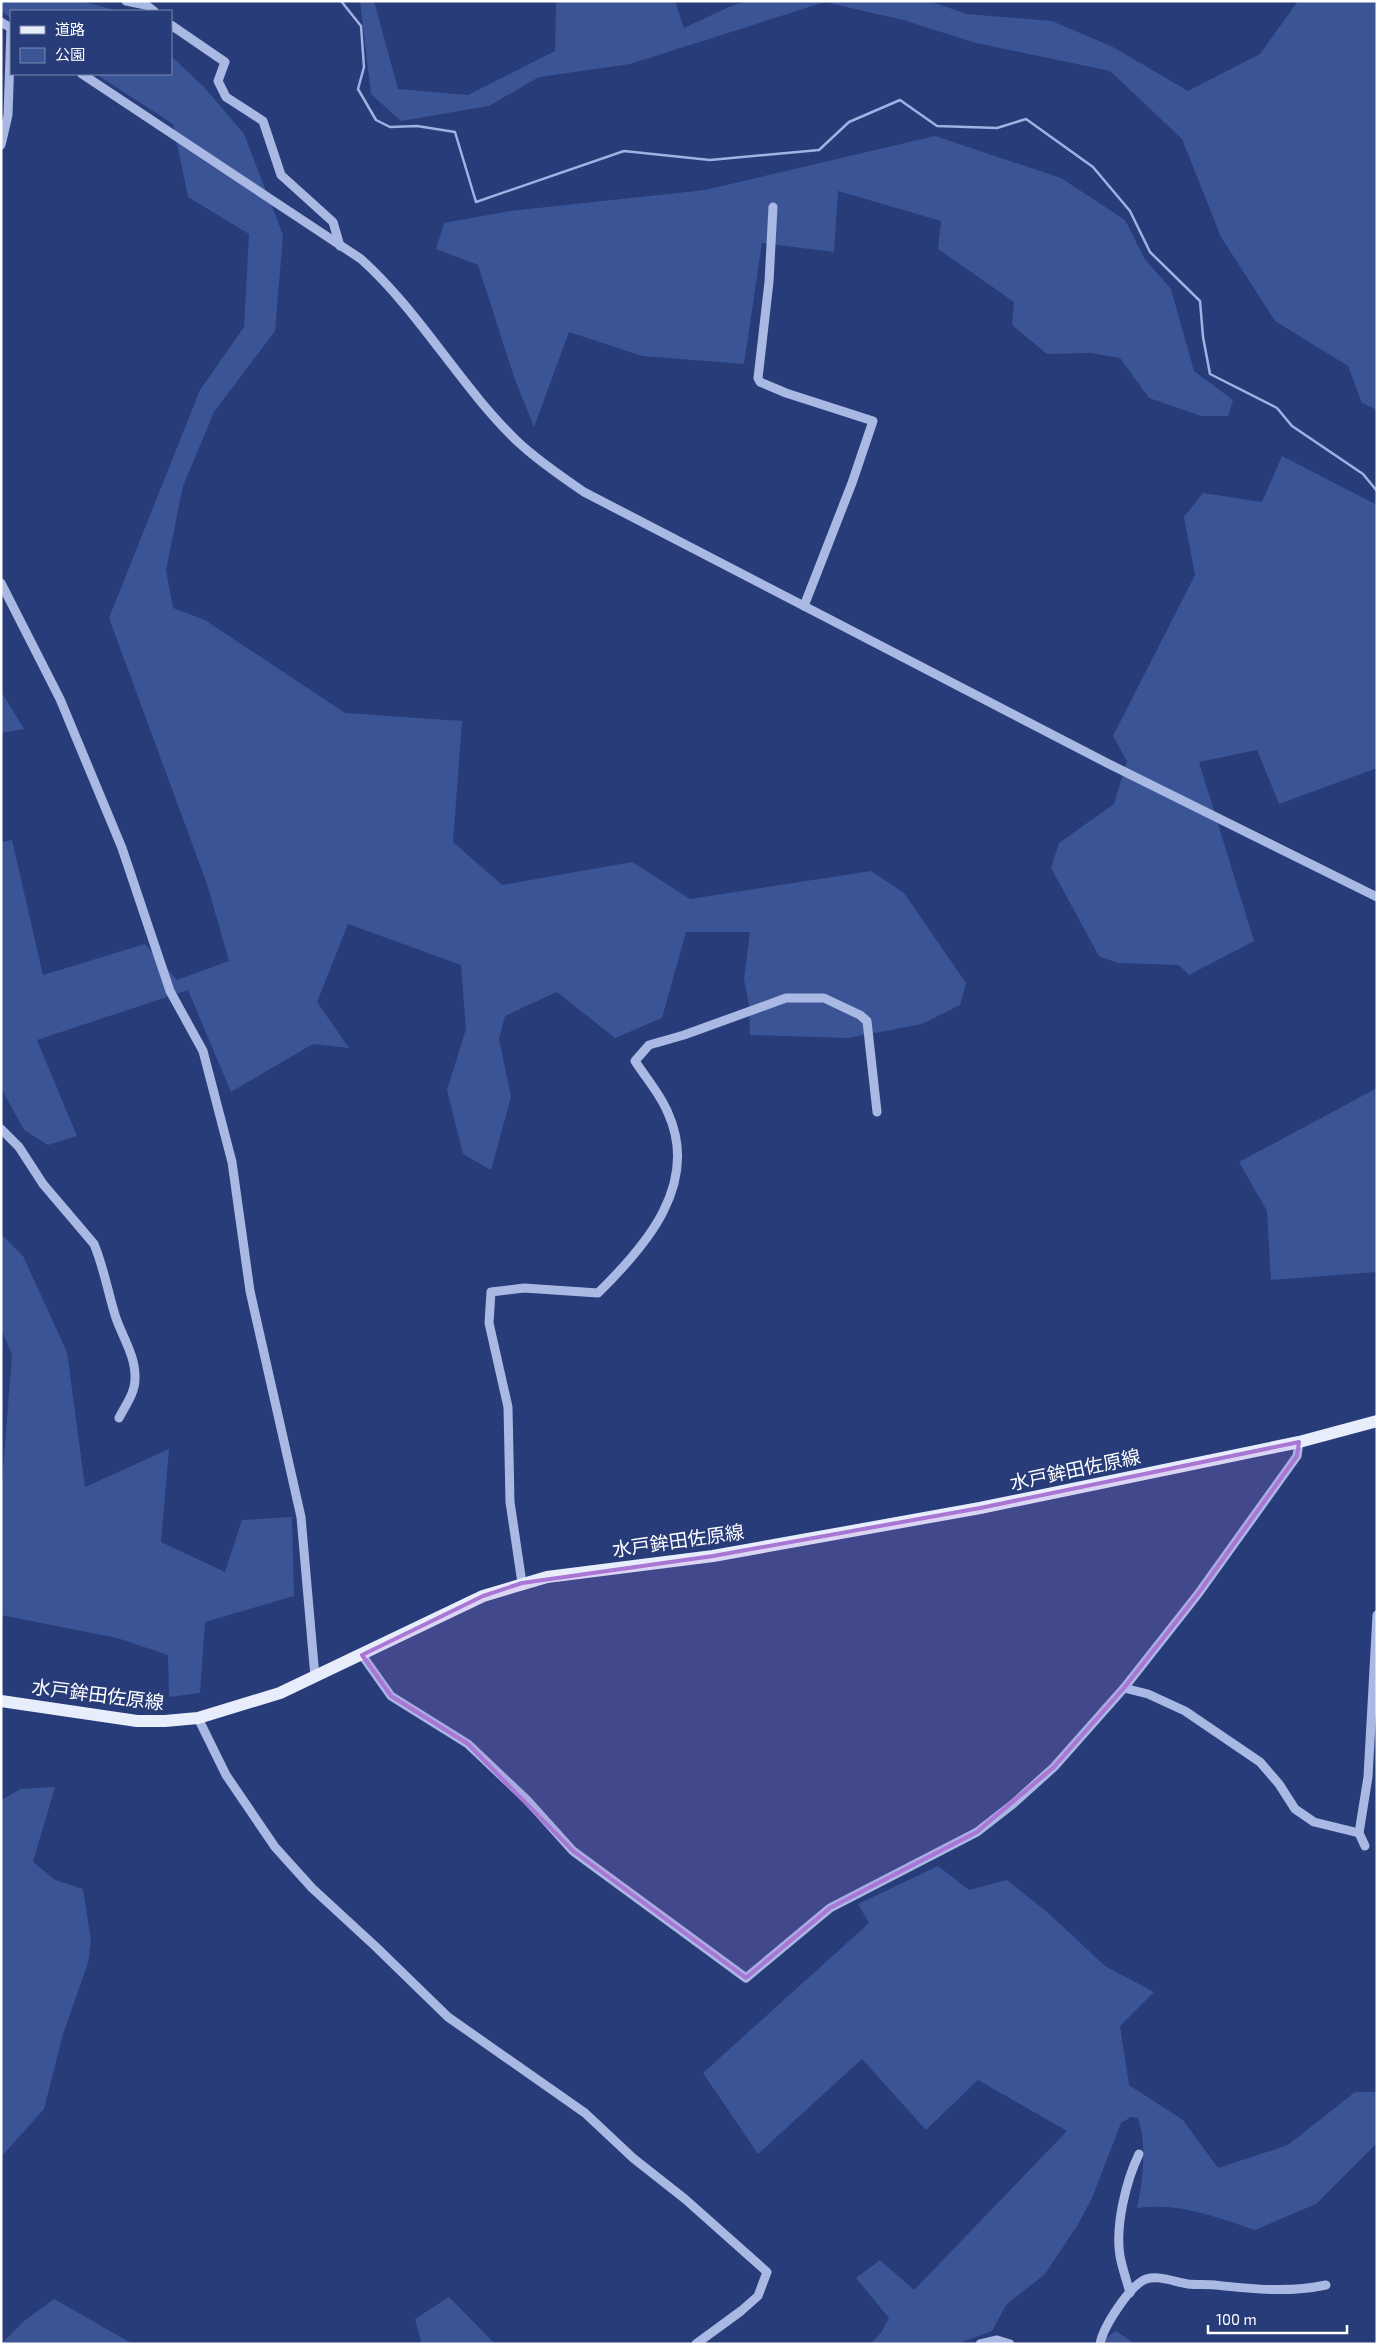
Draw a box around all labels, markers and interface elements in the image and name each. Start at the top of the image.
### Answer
legend [10,10,172,75]
text: 道路 [55,20,85,38]
text: 公園 [55,45,85,63]
street label: 水戸鉾田佐原線 [1008,1444,1142,1494]
street label: 水戸鉾田佐原線 [611,1519,745,1561]
street label: 水戸鉾田佐原線 [31,1674,165,1714]
scale bar [1208,2302,1347,2334]
text: 100 m [1216,2310,1257,2328]

